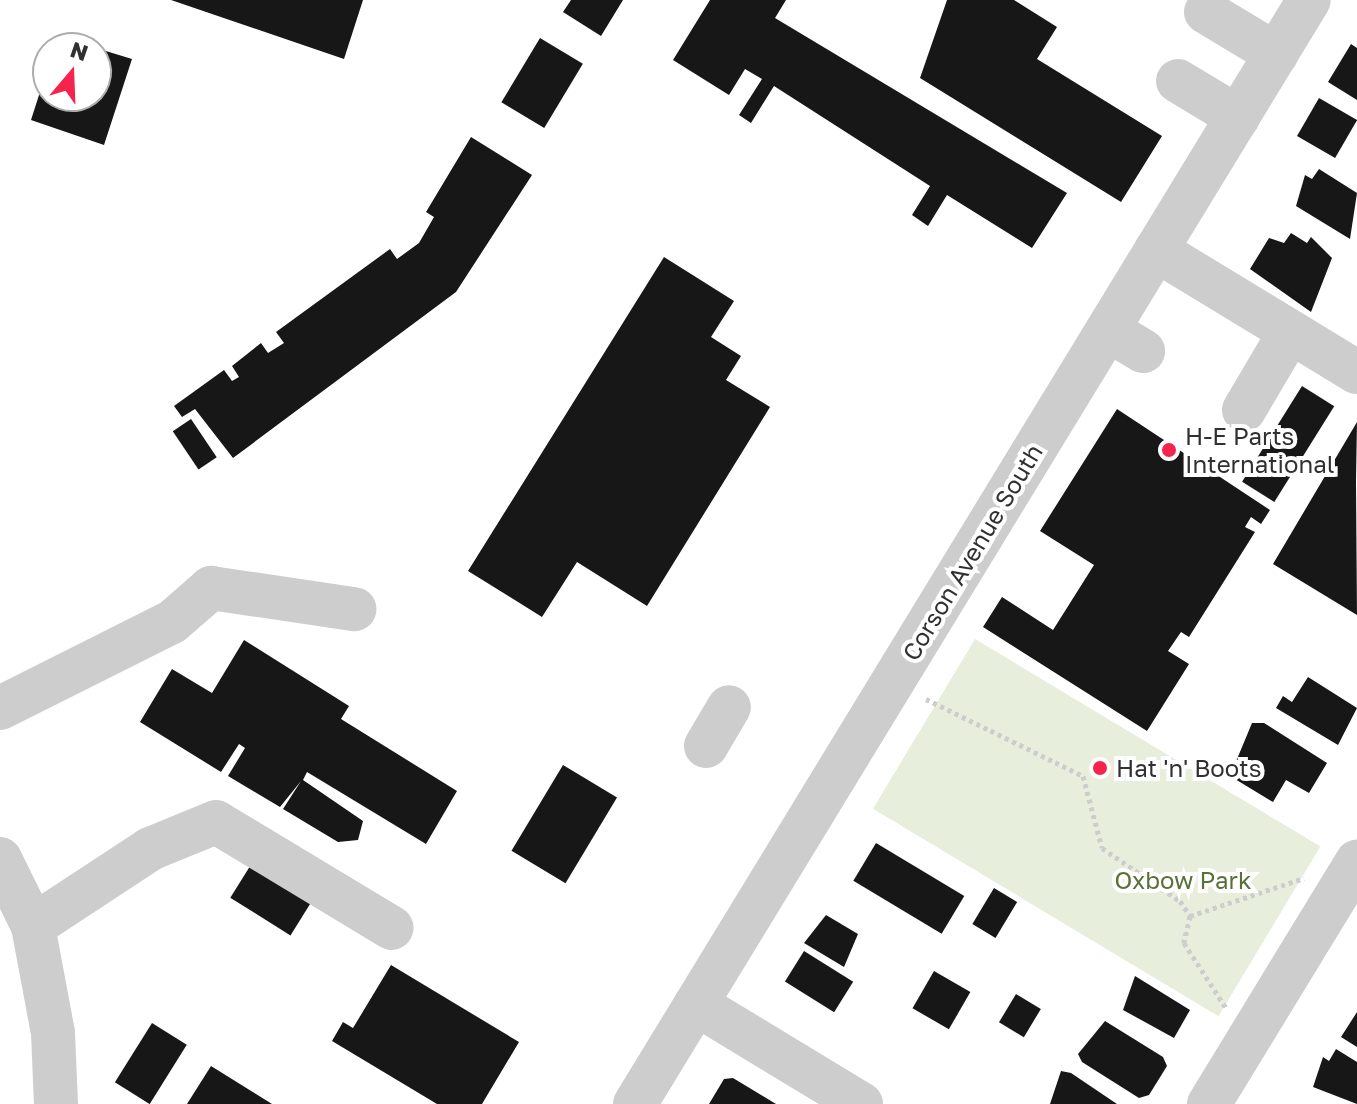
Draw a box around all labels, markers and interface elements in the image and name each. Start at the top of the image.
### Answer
north arrow [32,32,112,112]
text: N [67,35,92,66]
place label: H-E Parts International [1185,422,1334,478]
street label: Corson Avenue South [896,439,1048,665]
marker: H-E Parts International [1160,441,1178,459]
place label: Hat 'n' Boots [1116,754,1261,782]
marker: Hat 'n' Boots [1091,759,1109,777]
park label: Oxbow Park [1114,866,1252,894]

